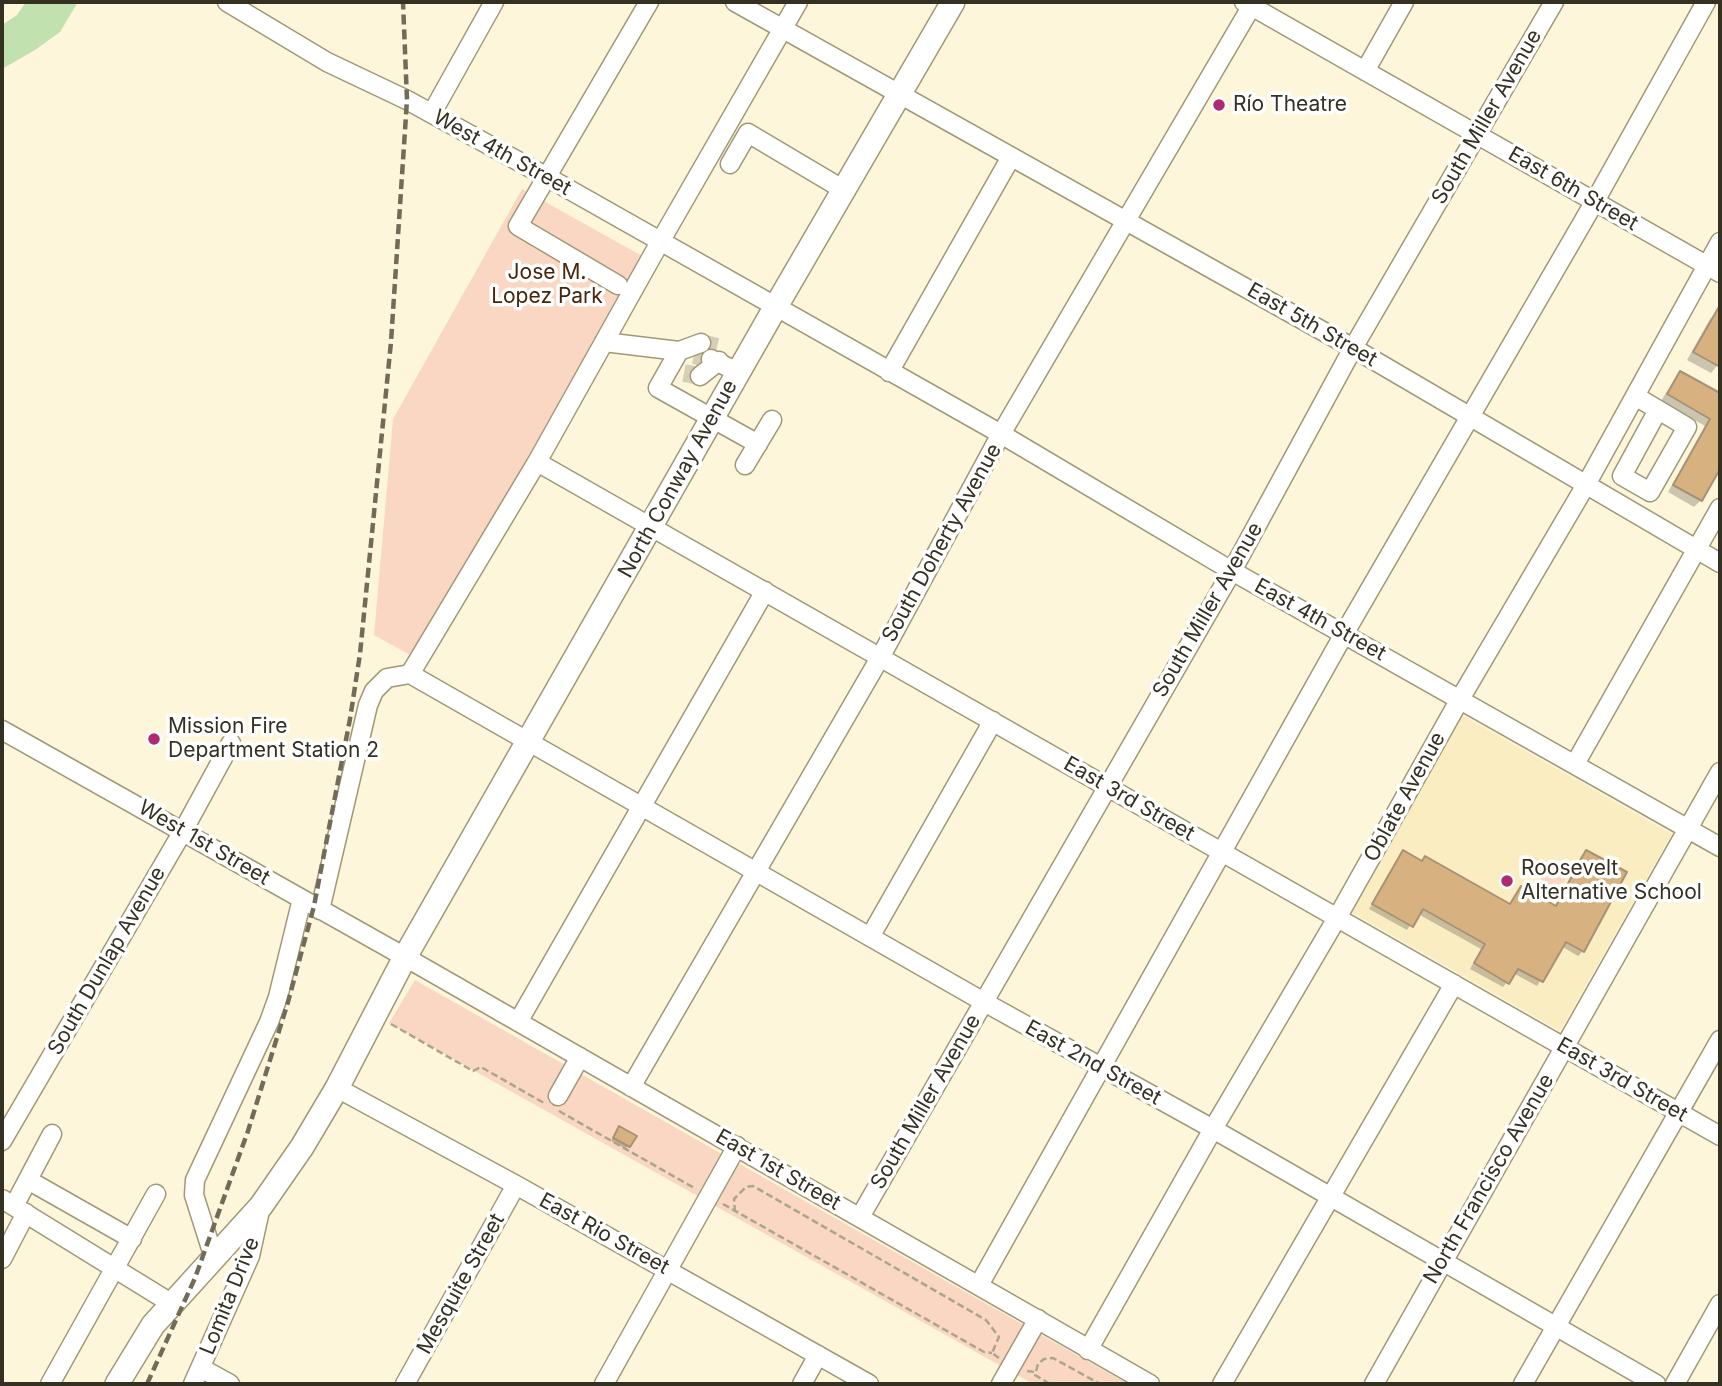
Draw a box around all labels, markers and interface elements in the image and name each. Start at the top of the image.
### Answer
street label: South Miller Avenue [1427,25,1547,209]
place label: Río Theatre [1233,92,1347,118]
marker: Río Theatre [1211,97,1227,113]
street label: West 4th Street [429,105,575,201]
street label: East 6th Street [1504,142,1642,236]
park label: Jose M. Lopez Park [491,260,603,310]
street label: East 5th Street [1243,278,1381,372]
street label: North Conway Avenue [613,376,743,582]
street label: South Doherty Avenue [877,439,1007,647]
street label: South Miller Avenue [1148,518,1268,702]
street label: East 4th Street [1250,574,1390,666]
place label: Mission Fire Department Station 2 [168,714,379,764]
street label: Oblate Avenue [1359,728,1451,866]
marker: Mission Fire Department Station 2 [146,731,162,747]
street label: East 3rd Street [1059,751,1199,847]
street label: West 1st Street [134,795,274,891]
place label: Roosevelt Alternative School [1521,856,1702,906]
street label: South Dunlap Avenue [43,862,171,1060]
marker: Roosevelt Alternative School [1499,873,1515,889]
street label: South Miller Avenue [866,1010,986,1194]
street label: East 2nd Street [1021,1015,1165,1111]
street label: East 3rd Street [1552,1032,1692,1128]
street label: North Francisco Avenue [1419,1070,1559,1288]
street label: East 1st Street [711,1124,845,1216]
street label: East Rio Street [535,1188,673,1280]
street label: Mesquite Street [412,1209,510,1359]
street label: Lomita Drive [195,1233,265,1359]

